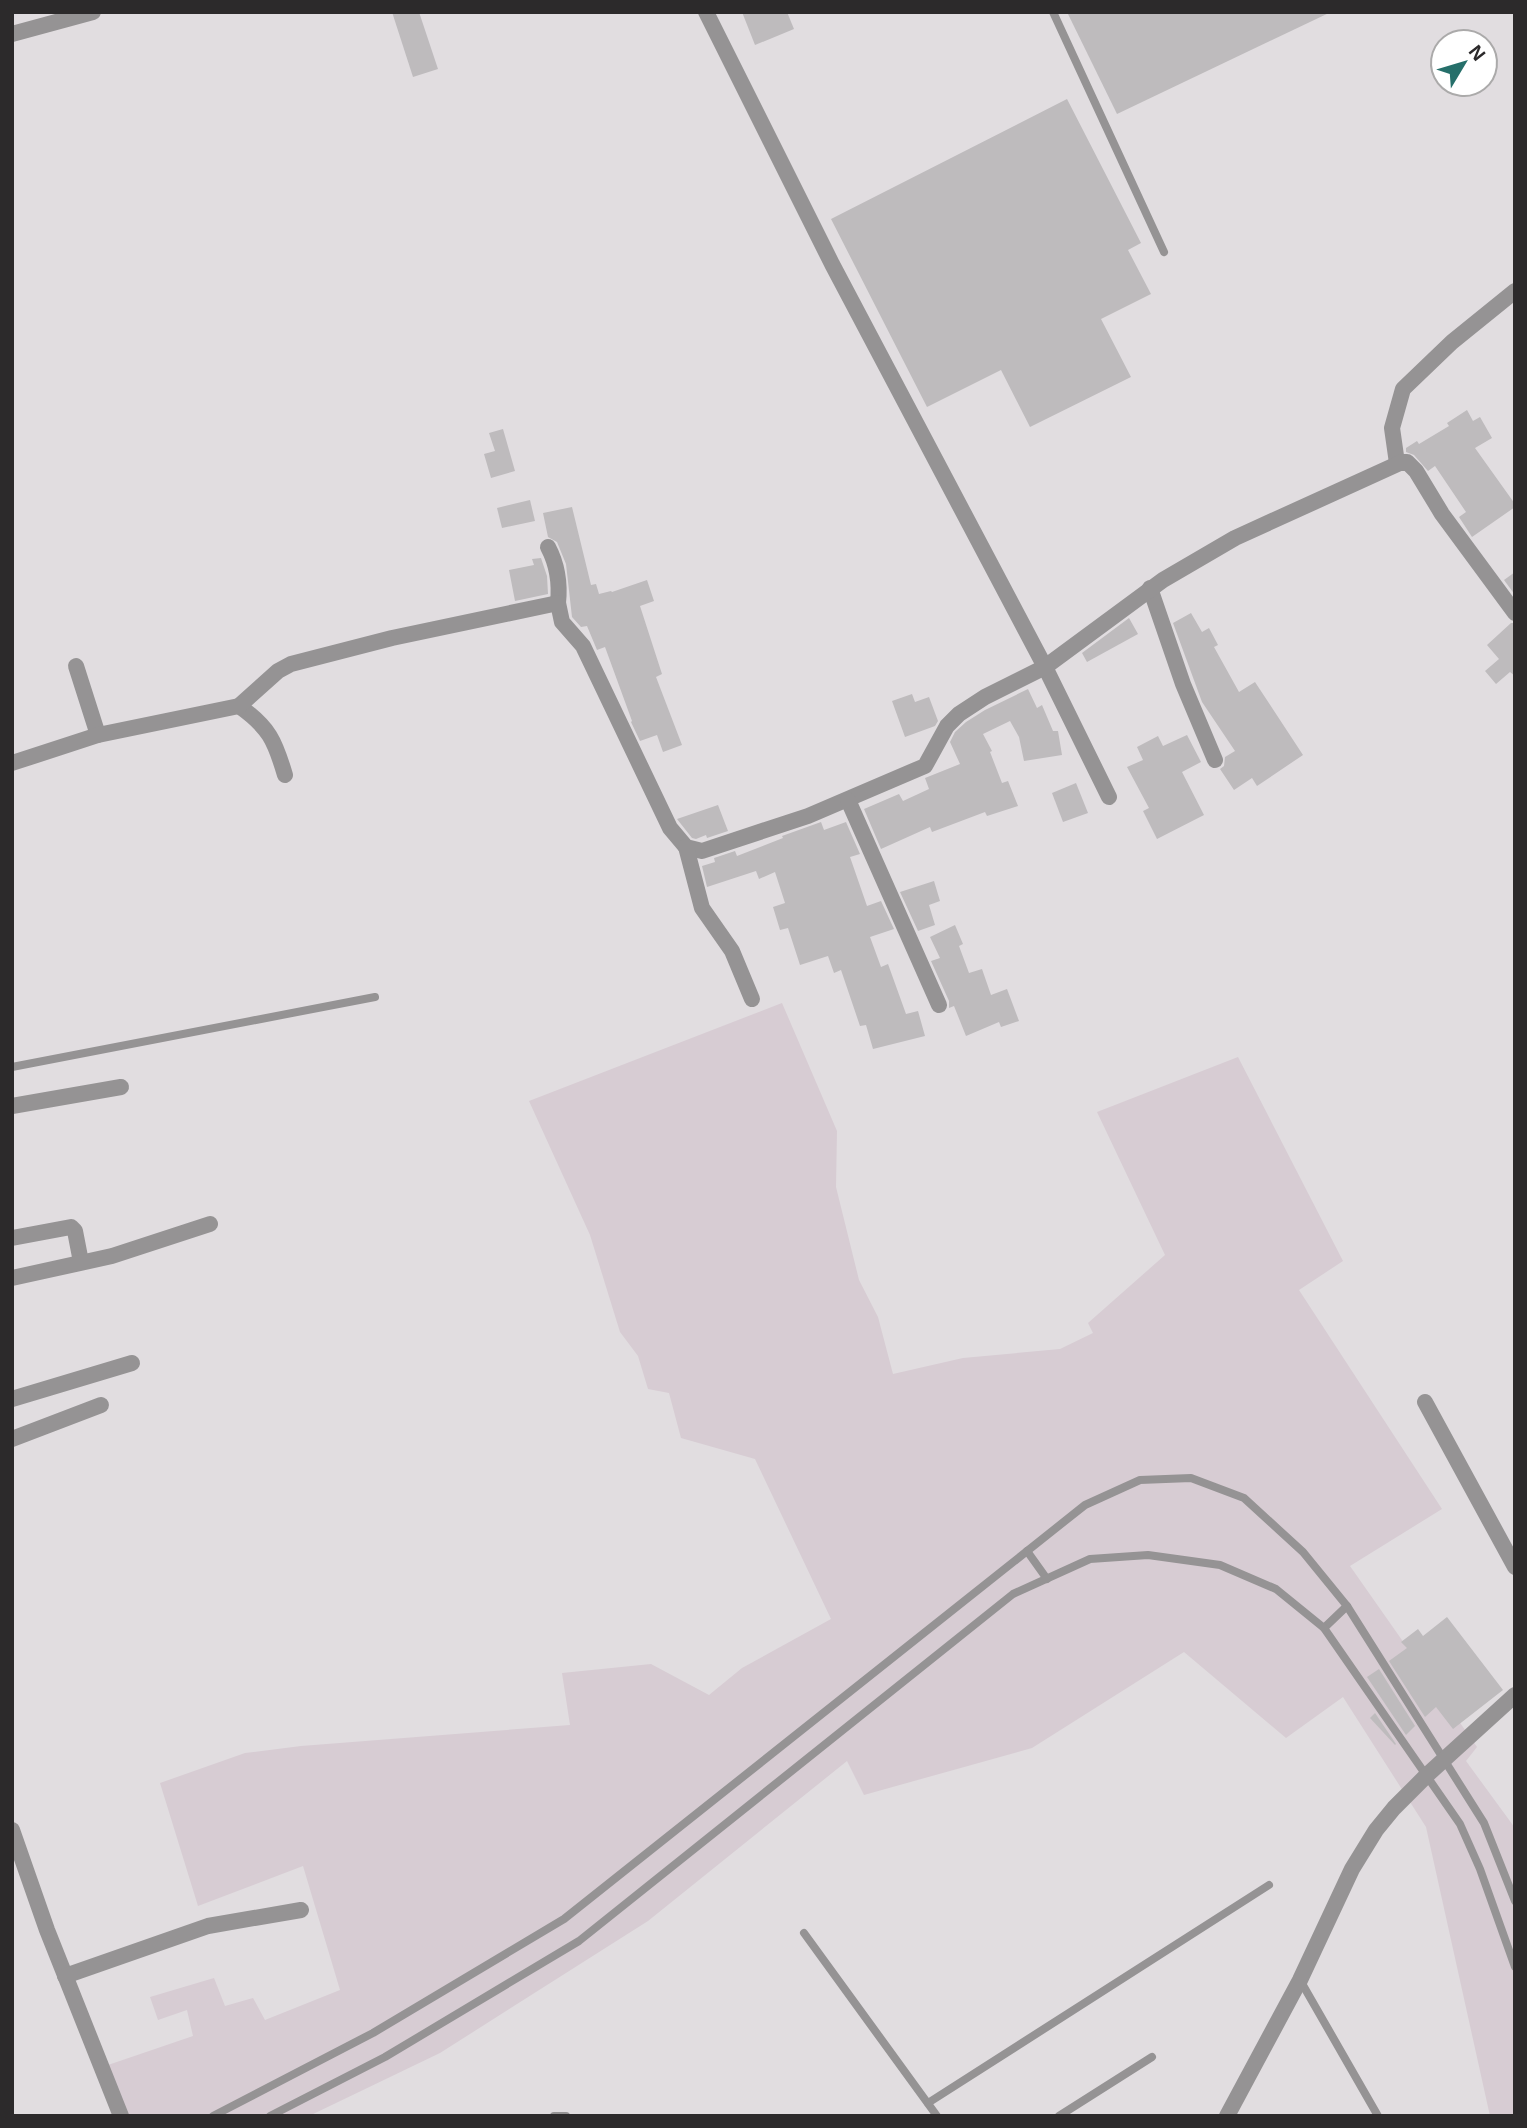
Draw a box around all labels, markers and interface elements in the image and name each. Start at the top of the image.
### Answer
north arrow [1429,28,1499,98]
text: N [1465,41,1490,65]

